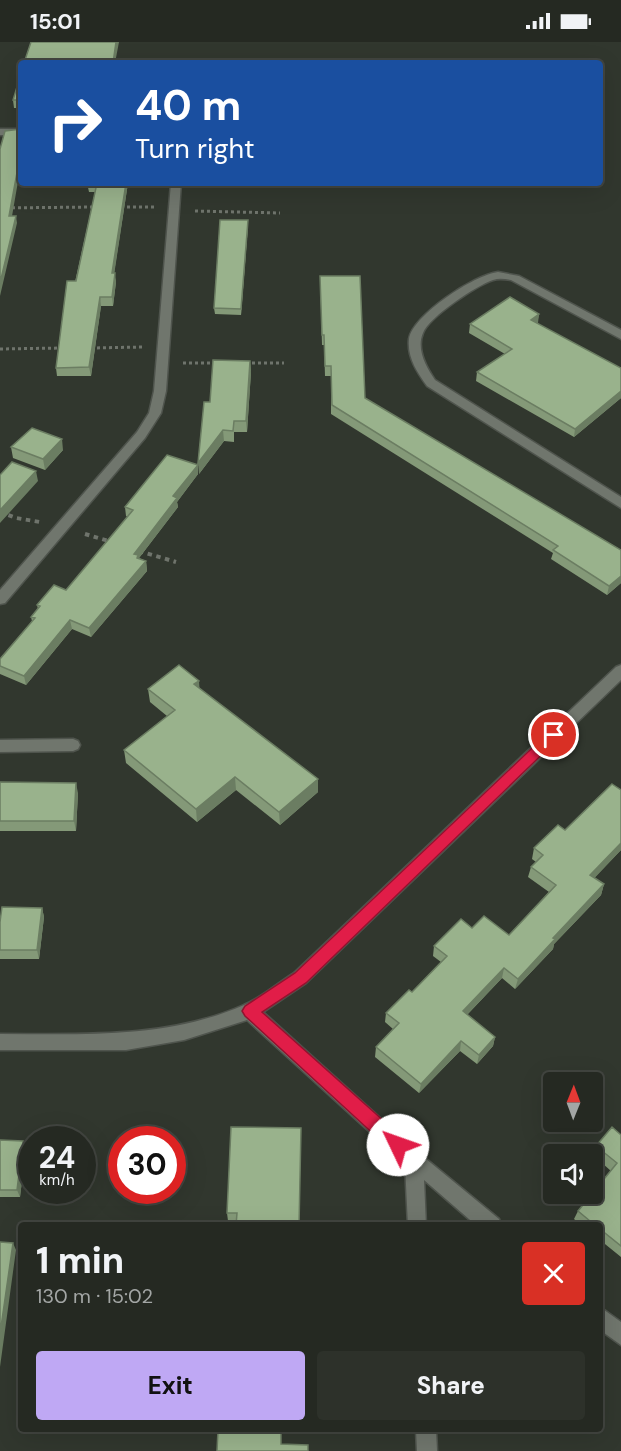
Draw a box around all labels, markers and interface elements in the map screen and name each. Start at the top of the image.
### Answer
text: 15:01 [30,7,81,36]
text: 40 m [135,78,241,133]
icon: right [36,84,114,162]
text: Turn right [135,131,255,166]
pin [528,709,579,760]
icon: arrive [537,718,570,751]
north arrow [543,1072,603,1132]
map controls [543,1072,603,1204]
position arrow [366,1113,430,1177]
speed limit sign: 30 [108,1126,186,1204]
text: 24 [39,1138,75,1177]
button: sound [543,1144,603,1204]
text: km/h [39,1170,75,1190]
text: 1 min [36,1237,124,1284]
button: close [522,1242,585,1305]
text: 130 m · 15:02 [36,1283,153,1309]
button: Exit [36,1351,305,1420]
button: Share [317,1351,585,1420]

